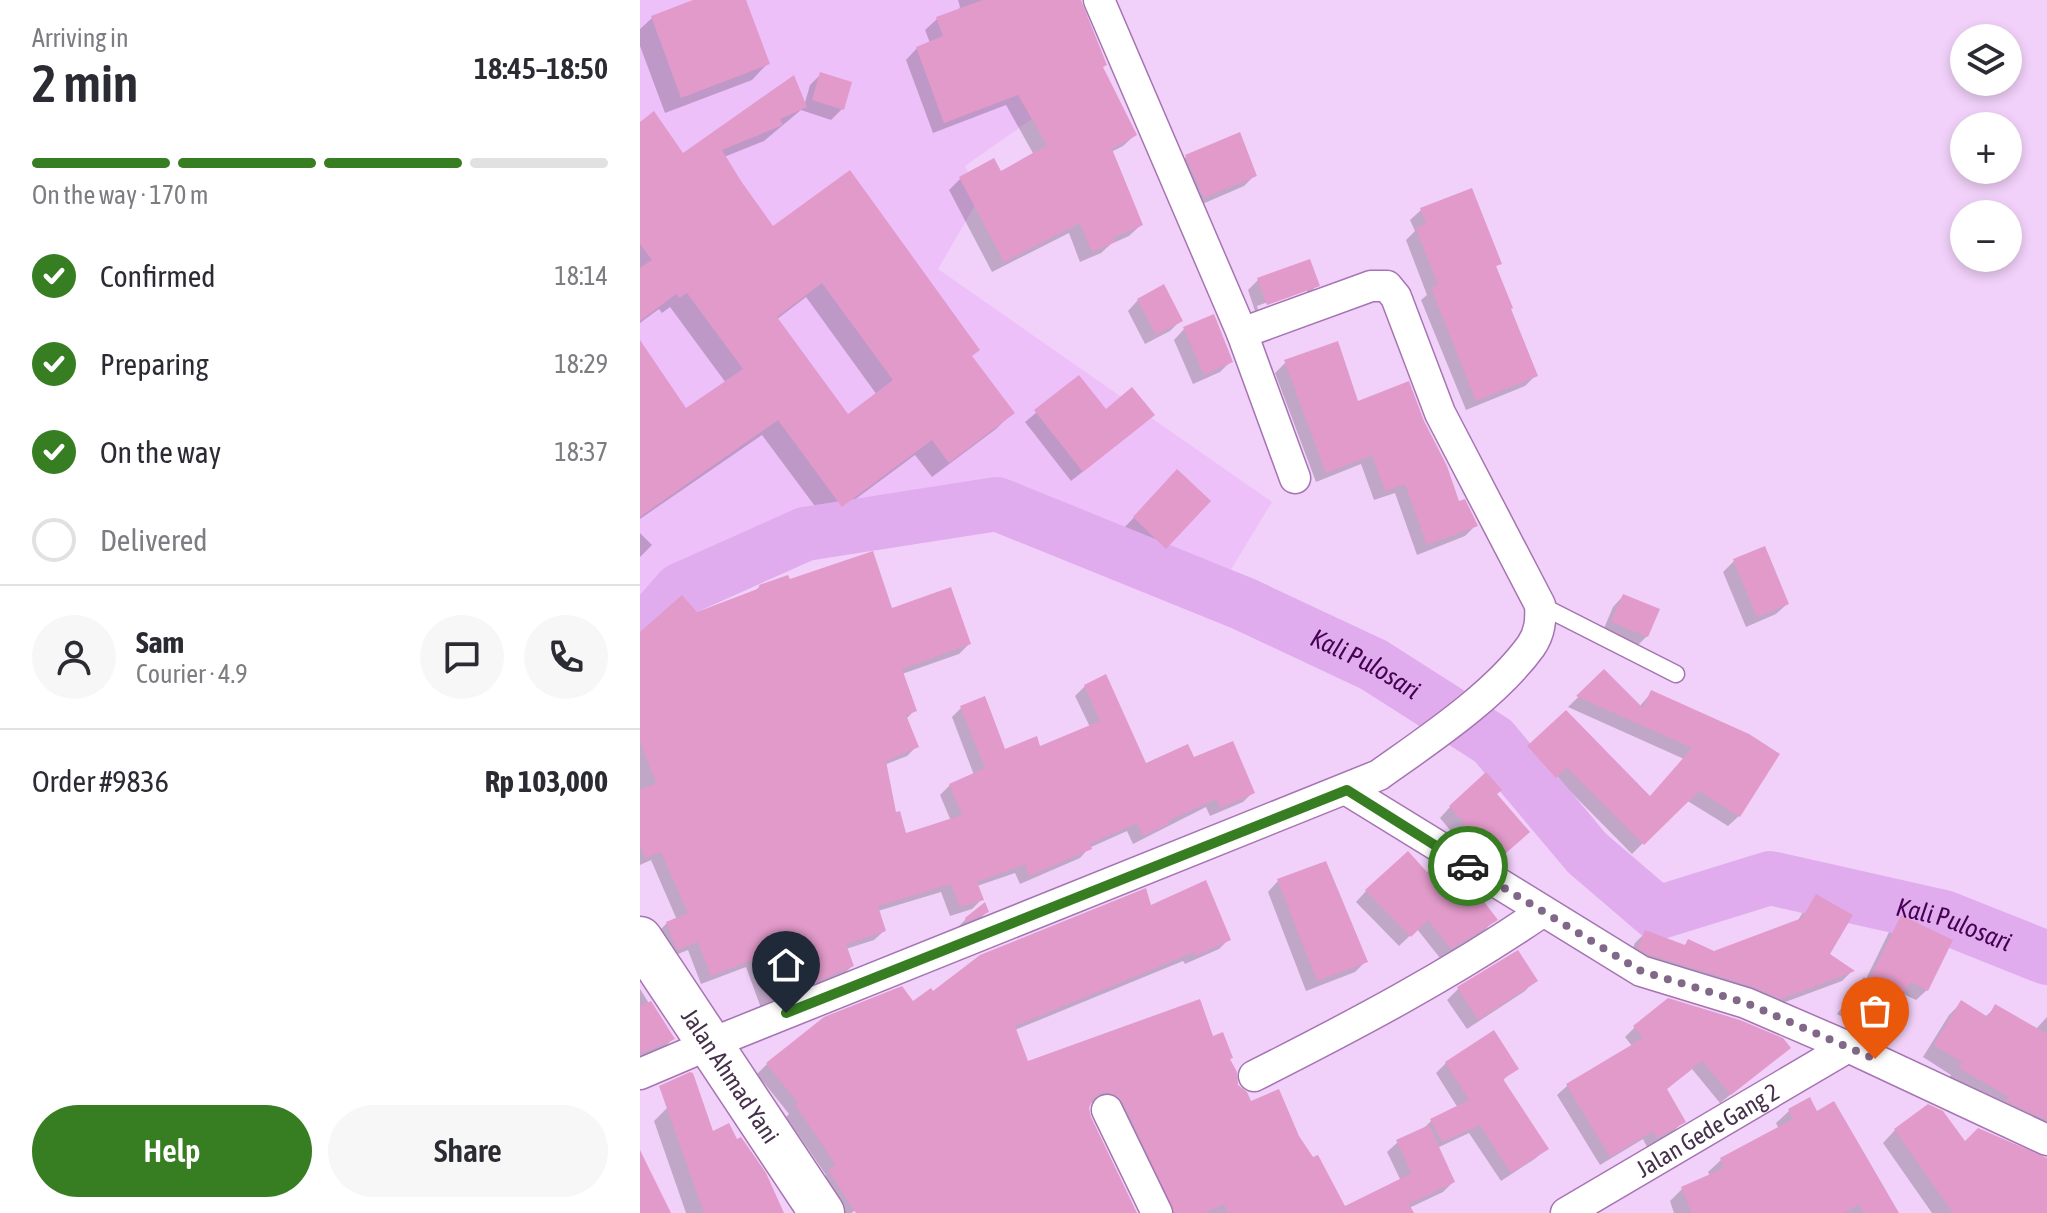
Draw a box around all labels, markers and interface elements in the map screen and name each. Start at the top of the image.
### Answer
text: Arriving in [32,23,129,53]
map controls [1950,24,2022,272]
button: layers [1950,24,2022,96]
text: 18:45–18:50 [474,51,608,85]
text: 2 min [32,53,138,113]
button: + [1950,112,2022,184]
text: On the way · 170 m [32,180,209,210]
button: − [1950,200,2022,272]
icon: check [32,254,76,298]
text: Confirmed [100,259,215,293]
text: 18:14 [554,261,608,291]
icon: check [32,342,76,386]
text: Preparing [100,347,209,381]
text: 18:29 [554,349,608,379]
icon: check [32,430,76,474]
text: On the way [100,435,221,469]
text: 18:37 [554,437,608,467]
text: Delivered [100,523,208,557]
button: person [32,615,116,699]
button: chat [420,615,504,699]
button: phone [524,615,608,699]
water label: Kali Pulosari [1306,622,1426,705]
text: Sam [136,625,184,659]
text: Courier · 4.9 [136,659,247,689]
text: Order #9836 [32,764,169,798]
text: Rp 103,000 [485,764,608,798]
courier [1428,826,1508,906]
icon: car [1446,844,1490,888]
water label: Kali Pulosari [1893,892,2016,957]
pin [752,931,820,1013]
icon: home [764,943,808,987]
pin [1841,977,1909,1059]
icon: bag [1853,989,1897,1033]
street label: Jalan Ahmad Yani [676,1003,785,1148]
street label: Jalan Gede Gang 2 [1631,1077,1784,1182]
button: Help [32,1105,312,1197]
button: Share [328,1105,608,1197]

